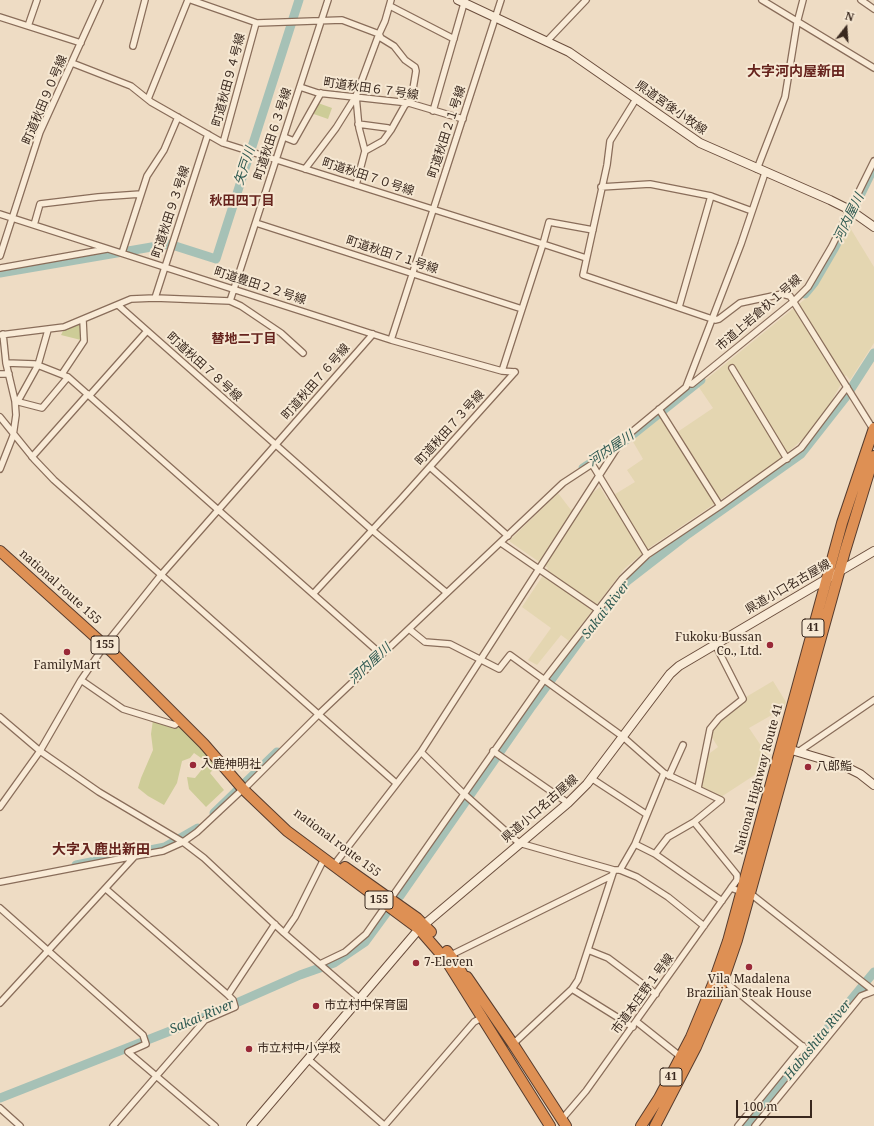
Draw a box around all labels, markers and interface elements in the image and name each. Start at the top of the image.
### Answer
north arrow [826,8,866,48]
text: N [843,8,856,24]
street label: 町道秋田９４号線 [210,32,248,128]
street label: 町道秋田９０号線 [20,53,70,147]
district label: 大字河内屋新田 [747,64,845,80]
street label: 町道秋田６７号線 [322,75,420,103]
street label: 県道宮後小牧線 [632,78,710,138]
street label: 町道秋田２１号線 [425,84,469,180]
street label: 町道秋田６３号線 [251,86,295,182]
water label: 矢戸川 [232,145,258,187]
street label: 町道秋田７０号線 [320,155,416,199]
street label: 町道秋田９３号線 [149,164,193,260]
water label: 河内屋川 [831,191,867,245]
district label: 秋田四丁目 [210,193,274,209]
street label: 町道秋田７１号線 [344,233,440,277]
street label: 町道豊田２２号線 [212,264,308,308]
street label: 市道上岩倉杁１号線 [714,272,804,354]
street label: 町道秋田７８号線 [164,330,244,404]
district label: 替地二丁目 [212,331,276,347]
street label: 町道秋田７６号線 [279,341,353,423]
street label: 町道秋田７３号線 [413,388,487,468]
water label: 河内屋川 [585,428,637,470]
street label: national route 155 [16,547,104,627]
street label: 県道小口名古屋線 [743,557,833,617]
water label: Sakai River [579,578,633,642]
road number: 41 [802,619,824,637]
place label: Fukoku Bussan Co., Ltd. [675,631,762,659]
road number: 155 [91,636,119,654]
marker: Fukoku Bussan Co., Ltd. [765,640,775,650]
water label: 河内屋川 [346,641,394,687]
marker: FamilyMart [62,647,72,657]
place label: FamilyMart [34,659,100,673]
street label: National Highway Route 41 [732,702,786,856]
place label: 入鹿神明社 [201,758,261,772]
marker: 入鹿神明社 [188,760,198,770]
place label: 八郎鮨 [816,760,852,774]
marker: 八郎鮨 [803,762,813,772]
street label: 県道小口名古屋線 [499,772,581,846]
street label: national route 155 [291,806,383,880]
district label: 大字入鹿出新田 [52,842,150,858]
road number: 155 [365,891,393,909]
street label: 市道本庄野１号線 [609,951,677,1037]
place label: 7-Eleven [424,956,473,970]
marker: 7-Eleven [411,958,421,968]
marker: Vila Madalena Brazilian Steak House [744,962,754,972]
place label: Vila Madalena Brazilian Steak House [686,973,812,1001]
water label: Sakai River [167,996,237,1038]
water label: Habashita River [781,997,855,1083]
place label: 市立村中保育園 [324,999,408,1013]
marker: 市立村中保育園 [311,1001,321,1011]
place label: 市立村中小学校 [257,1042,341,1056]
marker: 市立村中小学校 [244,1044,254,1054]
road number: 41 [660,1068,682,1086]
scale bar [738,1092,814,1118]
text: 100 m [743,1098,778,1115]

